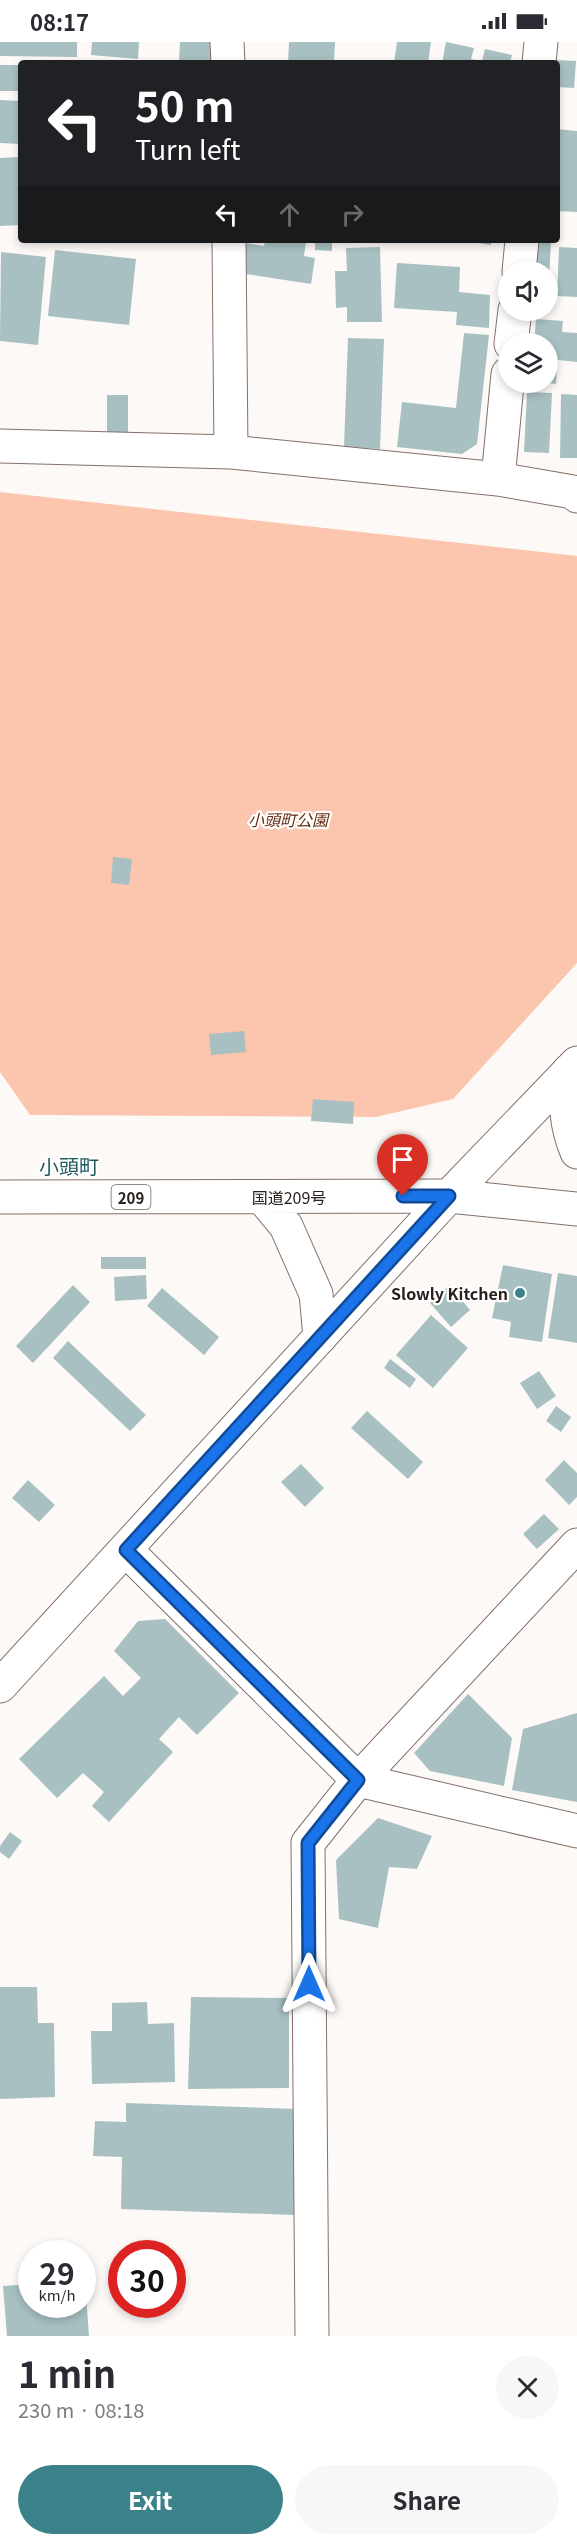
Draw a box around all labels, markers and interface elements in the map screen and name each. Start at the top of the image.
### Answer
text: 08:17 [30,5,89,37]
text: 50 m [135,73,235,134]
icon: left [36,84,114,162]
text: Turn left [135,129,241,168]
icon: left [210,198,243,231]
icon: ahead [273,198,306,231]
icon: right [336,198,369,231]
map controls [498,261,558,393]
button: sound [498,261,558,321]
button: layers [498,333,558,393]
park label: 小頭町公園 [248,807,330,831]
pin [377,1134,428,1196]
icon: arrive [386,1143,419,1176]
district label: 小頭町 [39,1151,99,1180]
road number: 209 [112,1185,150,1209]
street label: 国道209号 [252,1185,326,1209]
place label: Slowly Kitchen [391,1281,508,1305]
marker: Slowly Kitchen [513,1286,527,1300]
position arrow [277,1952,341,2016]
speed limit sign: 30 [108,2240,186,2318]
text: 29 [39,2250,75,2294]
text: km/h [38,2284,76,2305]
text: 1 min [18,2346,116,2398]
button: close [496,2356,559,2419]
text: 230 m · 08:18 [18,2395,144,2424]
button: Exit [18,2465,283,2534]
button: Share [295,2465,559,2534]

